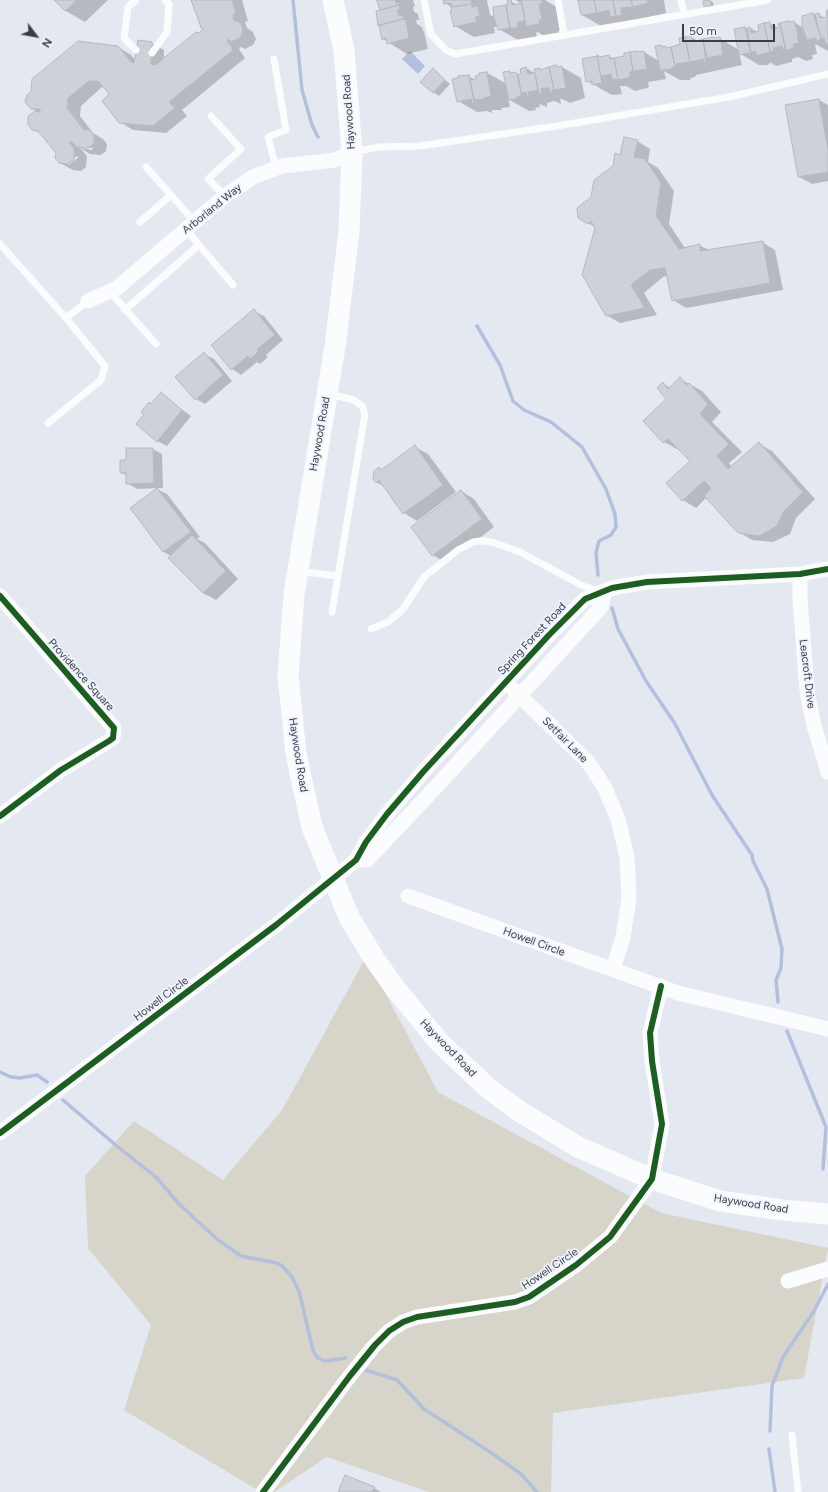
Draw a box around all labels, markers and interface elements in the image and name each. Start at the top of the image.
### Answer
north arrow [16,16,56,56]
scale bar [684,16,777,42]
text: 50 m [689,24,717,38]
text: N [39,36,54,50]
street label: Haywood Road [340,74,358,150]
street label: Arborland Way [180,181,244,237]
street label: Haywood Road [307,396,333,472]
street label: Spring Forest Road [495,600,569,678]
street label: Providence Square [45,636,117,714]
street label: Leacroft Drive [796,639,818,709]
street label: Setfair Lane [539,714,591,766]
street label: Haywood Road [286,717,310,793]
street label: Howell Circle [501,925,567,959]
street label: Howell Circle [131,974,191,1024]
street label: Haywood Road [417,1016,479,1080]
street label: Haywood Road [713,1192,789,1216]
street label: Howell Circle [519,1245,581,1293]

